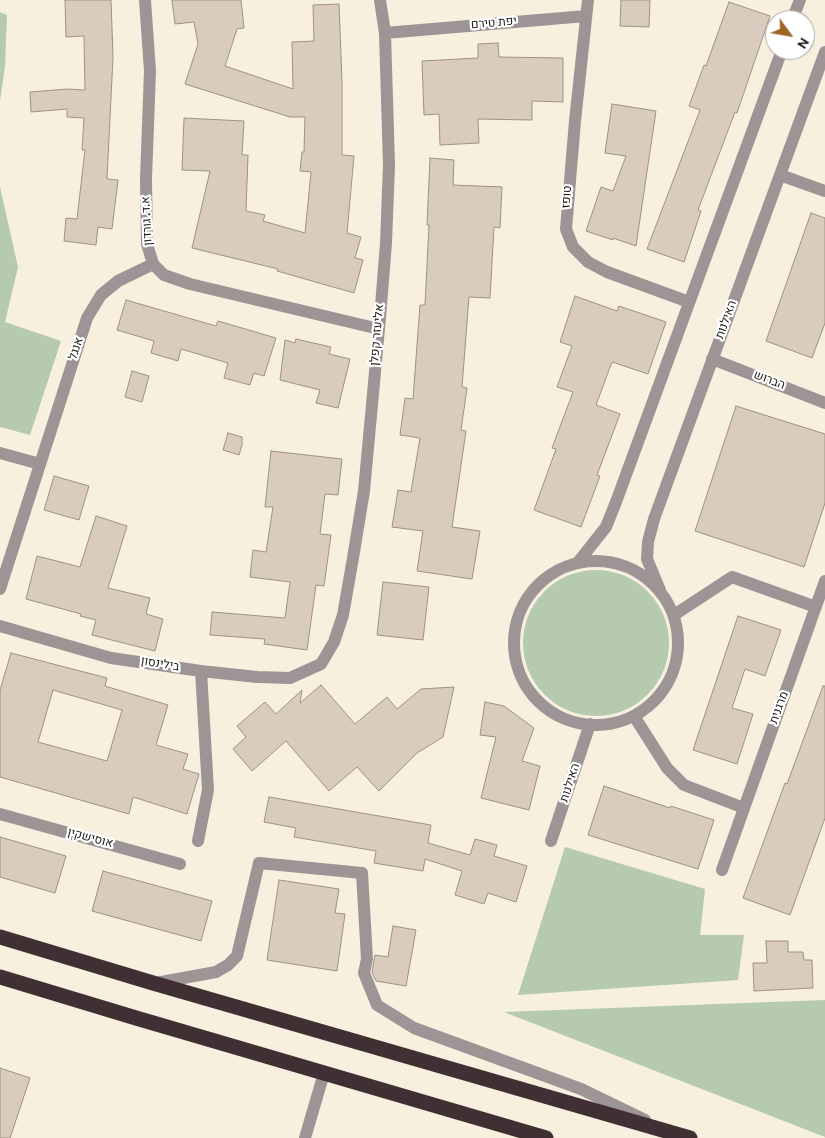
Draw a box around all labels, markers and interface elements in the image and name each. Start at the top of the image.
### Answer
north arrow [765,10,815,60]
street label: יפת טירם [470,15,518,33]
text: N [792,34,812,51]
street label: טופז [560,185,576,209]
street label: א.ד. גורדון [140,196,156,246]
street label: האילנות [713,299,741,341]
street label: אליעזר קפלן [368,304,388,366]
street label: אנגל [67,336,87,362]
street label: הברוש [751,368,787,394]
street label: בילינסון [140,655,180,675]
street label: מרגנית [767,690,793,726]
street label: האילנות [558,762,584,804]
street label: אוסישקין [66,826,114,852]

